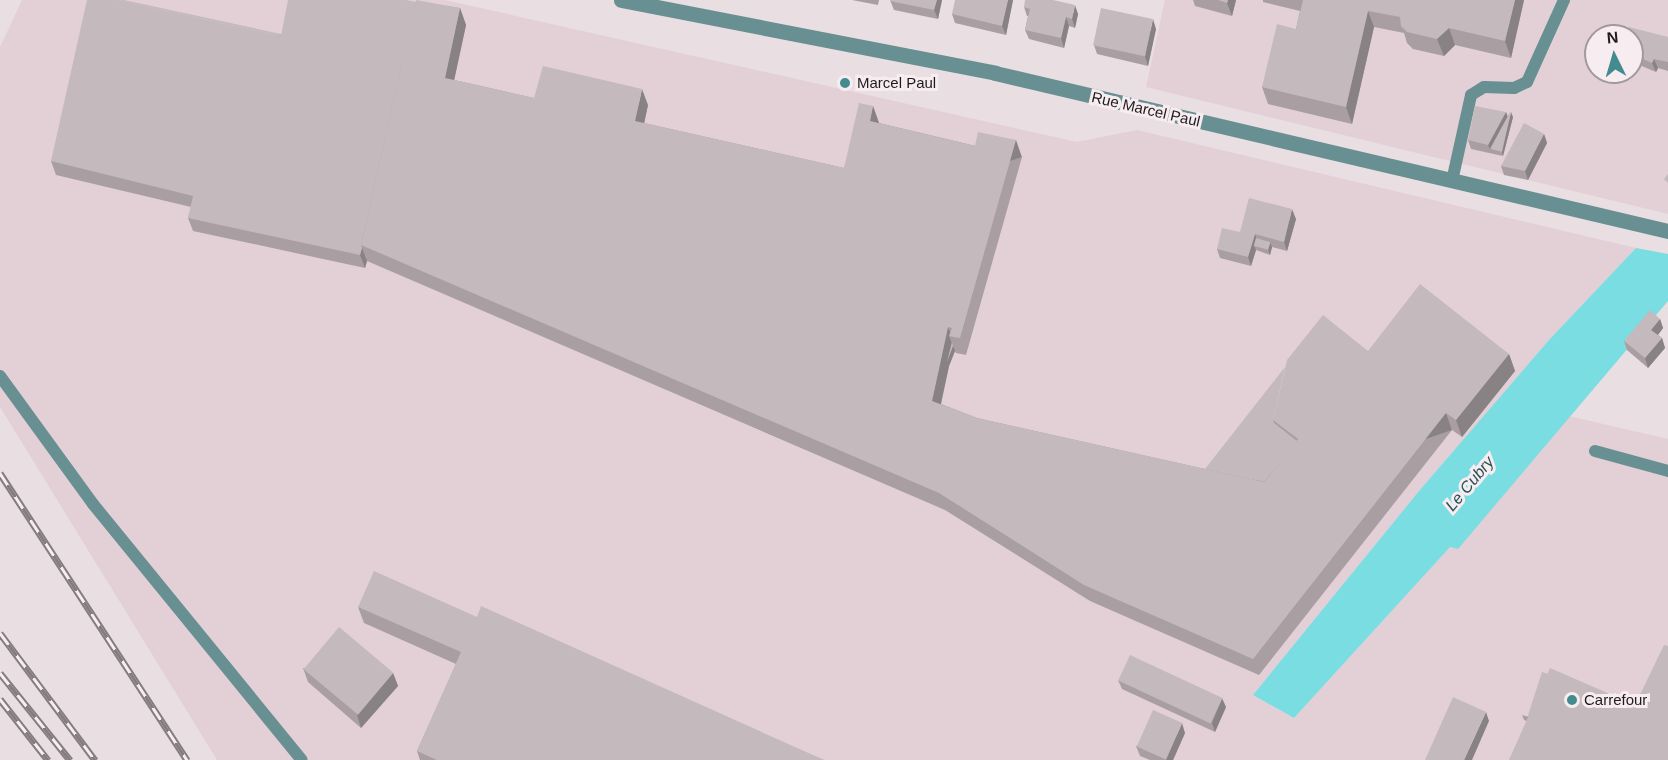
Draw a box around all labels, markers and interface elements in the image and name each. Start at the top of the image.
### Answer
north arrow [1584,24,1644,84]
text: N [1606,29,1619,47]
place label: Marcel Paul [857,74,936,92]
marker: Marcel Paul [838,76,852,90]
street label: Rue Marcel Paul [1090,88,1202,130]
water label: Le Cubry [1442,453,1498,515]
place label: Carrefour [1584,691,1647,709]
marker: Carrefour [1565,693,1579,707]

